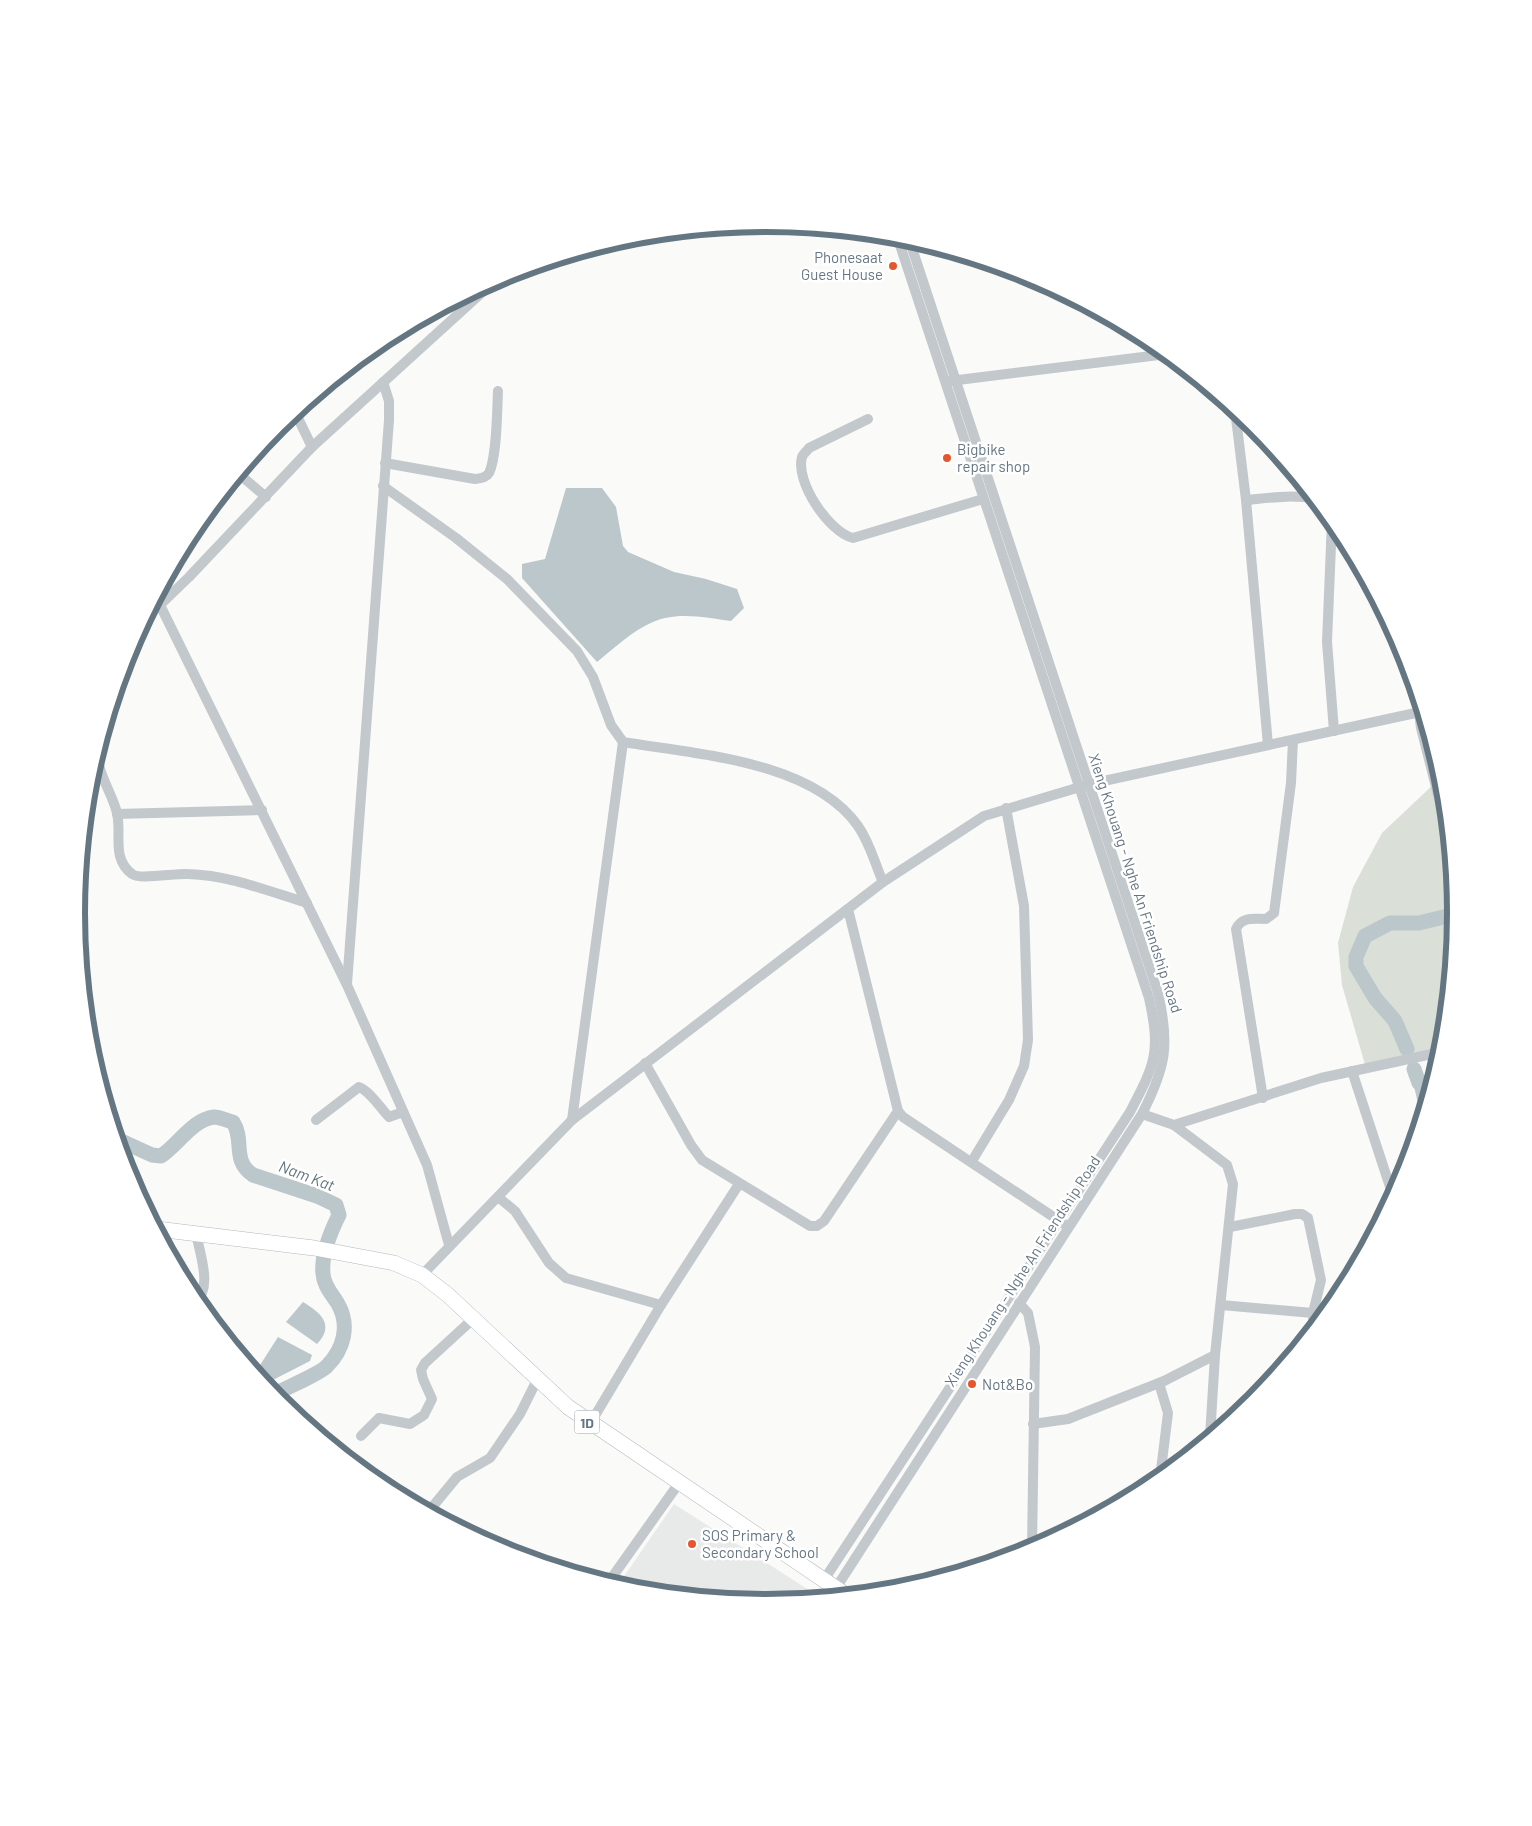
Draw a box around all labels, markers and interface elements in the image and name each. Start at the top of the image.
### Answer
place label: Phonesaat Guest House [801,248,883,283]
marker: Phonesaat Guest House [887,260,899,272]
place label: Bigbike repair shop [957,440,1030,475]
marker: Bigbike repair shop [941,452,953,464]
street label: Xieng Khouang - Nghe An Friendship Road [1085,751,1187,1015]
street label: Xieng Khouang - Nghe An Friendship Road [941,1152,1103,1390]
water label: Nam Kat [276,1156,338,1194]
place label: Not&Bo [982,1375,1033,1393]
marker: Not&Bo [966,1378,978,1390]
road number: 1D [574,1410,600,1434]
place label: SOS Primary & Secondary School [702,1526,819,1561]
marker: SOS Primary & Secondary School [686,1538,698,1550]

